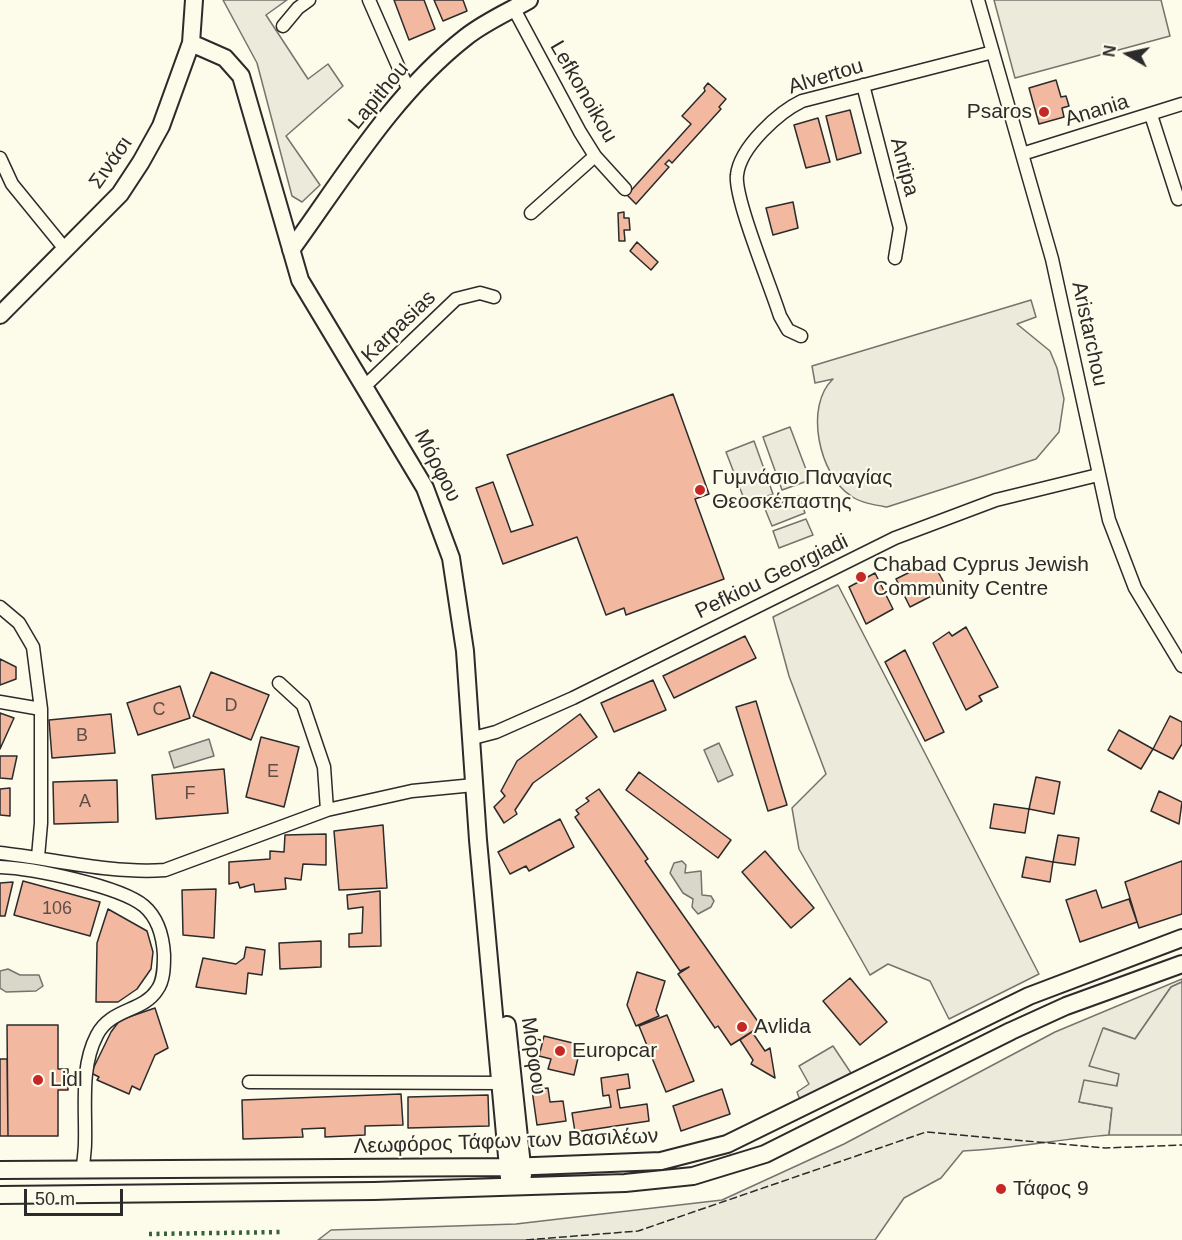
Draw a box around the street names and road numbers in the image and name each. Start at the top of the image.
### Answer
street label: Lefkonoikou [544,37,622,147]
street label: Alvertou [785,54,867,100]
street label: Lapithou [343,57,415,135]
street label: Anania [1062,89,1132,133]
street label: Σινάσι [84,132,138,194]
street label: Antipa [884,135,924,199]
street label: Aristarchou [1066,279,1112,389]
street label: Karpasias [357,286,441,368]
street label: Μόρφου [408,426,466,506]
street label: Pefkiou Georgiadi [691,529,853,625]
street label: Μόρφου [515,1016,551,1096]
street label: Λεωφόρος Τάφων των Βασιλέων [353,1124,659,1160]

